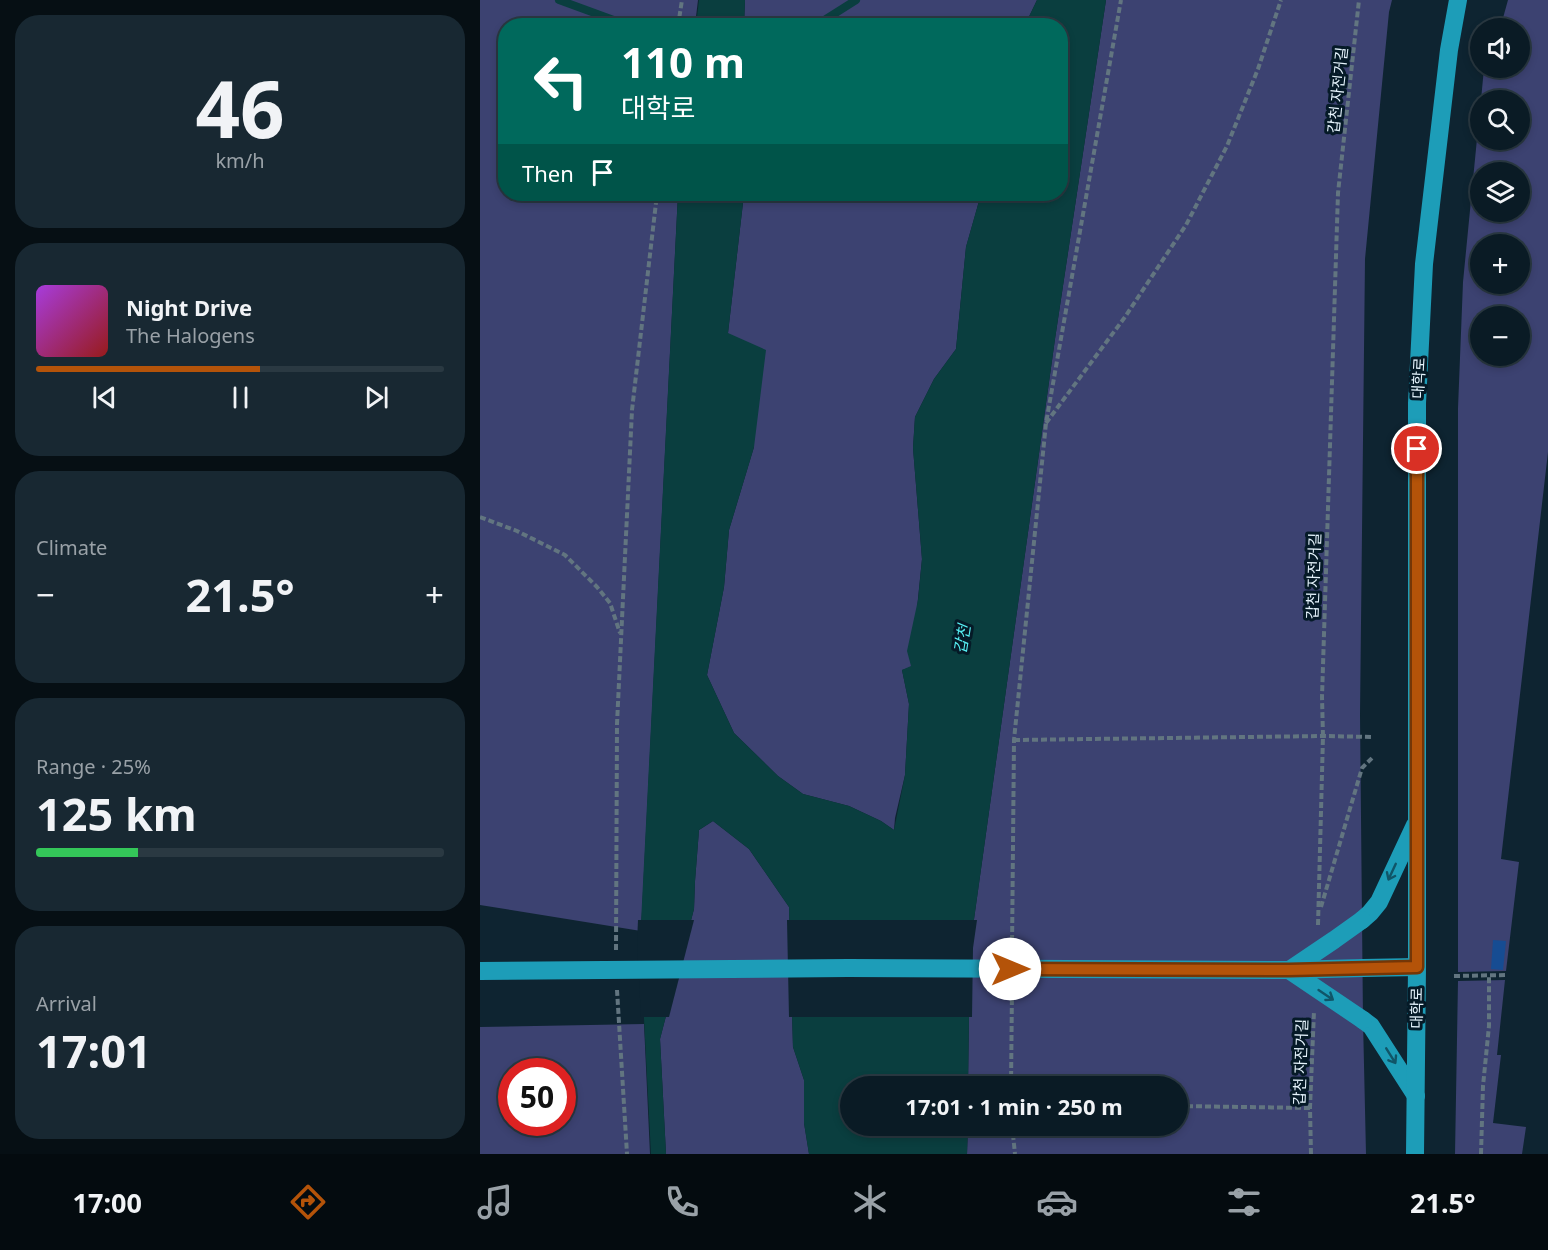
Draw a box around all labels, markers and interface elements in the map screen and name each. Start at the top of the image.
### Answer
map controls [1470,18,1530,366]
button: sound [1470,18,1530,78]
text: 110 m [621,33,745,90]
icon: left [522,42,600,120]
street label: 갑천 자전거길 [1323,46,1351,134]
text: 46 [195,55,285,161]
text: 대학로 [621,89,696,126]
button: search [1470,90,1530,150]
text: km/h [215,147,265,174]
icon: arrive [586,156,619,189]
text: Then [522,158,574,188]
button: layers [1470,162,1530,222]
button: + [1470,234,1530,294]
text: Night Drive [126,292,252,322]
button: − [1470,306,1530,366]
text: The Halogens [126,322,255,349]
street label: 대학로 [1407,357,1429,399]
icon: previous [88,381,121,414]
icon: pause [224,381,257,414]
icon: next [360,381,393,414]
pin [1391,423,1442,474]
icon: arrive [1400,432,1433,465]
street label: 갑천 자전거길 [1301,532,1325,620]
text: Climate [36,534,107,561]
text: 21.5° [186,564,294,625]
text: − [36,572,55,617]
text: + [425,572,444,617]
water label: 갑천 [949,620,976,655]
text: Range · 25% [36,753,151,780]
text: 125 km [36,783,197,844]
one-way arrow [1386,863,1398,881]
position arrow [978,937,1042,1001]
street label: 대학로 [1406,987,1426,1029]
one-way arrow [1317,989,1334,1001]
text: Arrival [36,990,97,1017]
street label: 갑천 자전거길 [1288,1018,1312,1106]
text: 17:01 [36,1020,152,1081]
one-way arrow [1384,1048,1397,1065]
speed limit sign: 50 [498,1058,576,1136]
text: 17:01 · 1 min · 250 m [905,1091,1123,1121]
icon: directions [287,1181,329,1223]
icon: music [474,1181,516,1223]
icon: phone [661,1181,703,1223]
icon: climate [849,1181,891,1223]
icon: car [1036,1181,1078,1223]
icon: filters [1223,1181,1265,1223]
text: 17:00 [73,1184,142,1221]
text: 21.5° [1410,1184,1475,1221]

